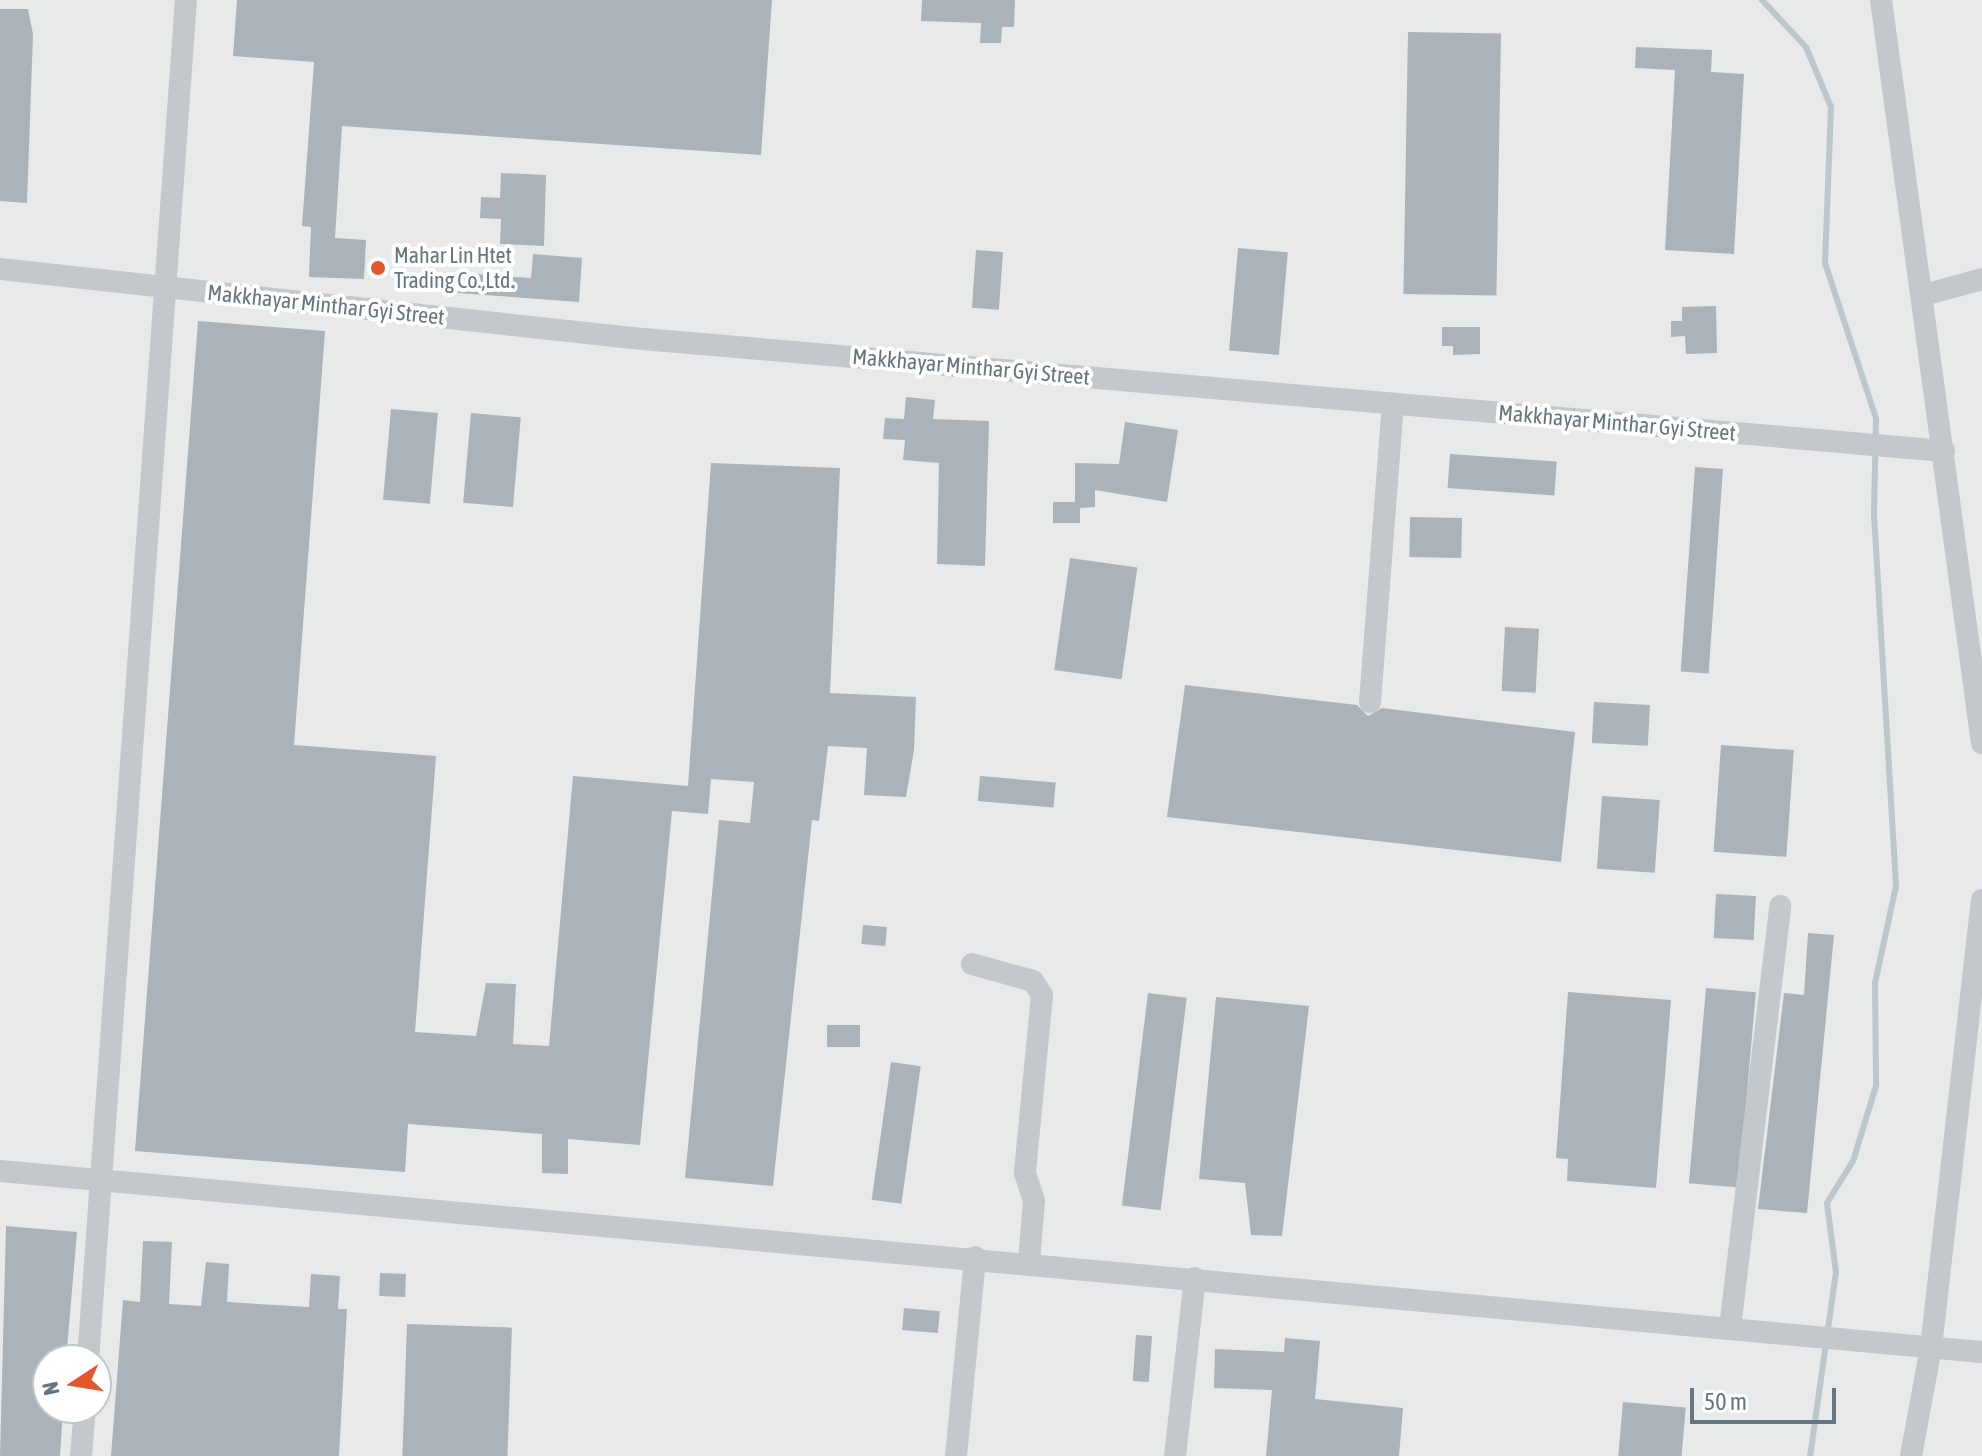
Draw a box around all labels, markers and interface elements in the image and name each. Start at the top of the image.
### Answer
place label: Mahar Lin Htet Trading Co.,Ltd. [394,242,514,294]
marker: Mahar Lin Htet Trading Co.,Ltd. [369,259,387,277]
street label: Makkhayar Minthar Gyi Street [206,279,446,331]
street label: Makkhayar Minthar Gyi Street [851,343,1091,391]
street label: Makkhayar Minthar Gyi Street [1497,399,1737,447]
north arrow [32,1344,112,1424]
scale bar [1694,1372,1840,1422]
text: N [36,1380,65,1398]
text: 50 m [1704,1388,1747,1415]

